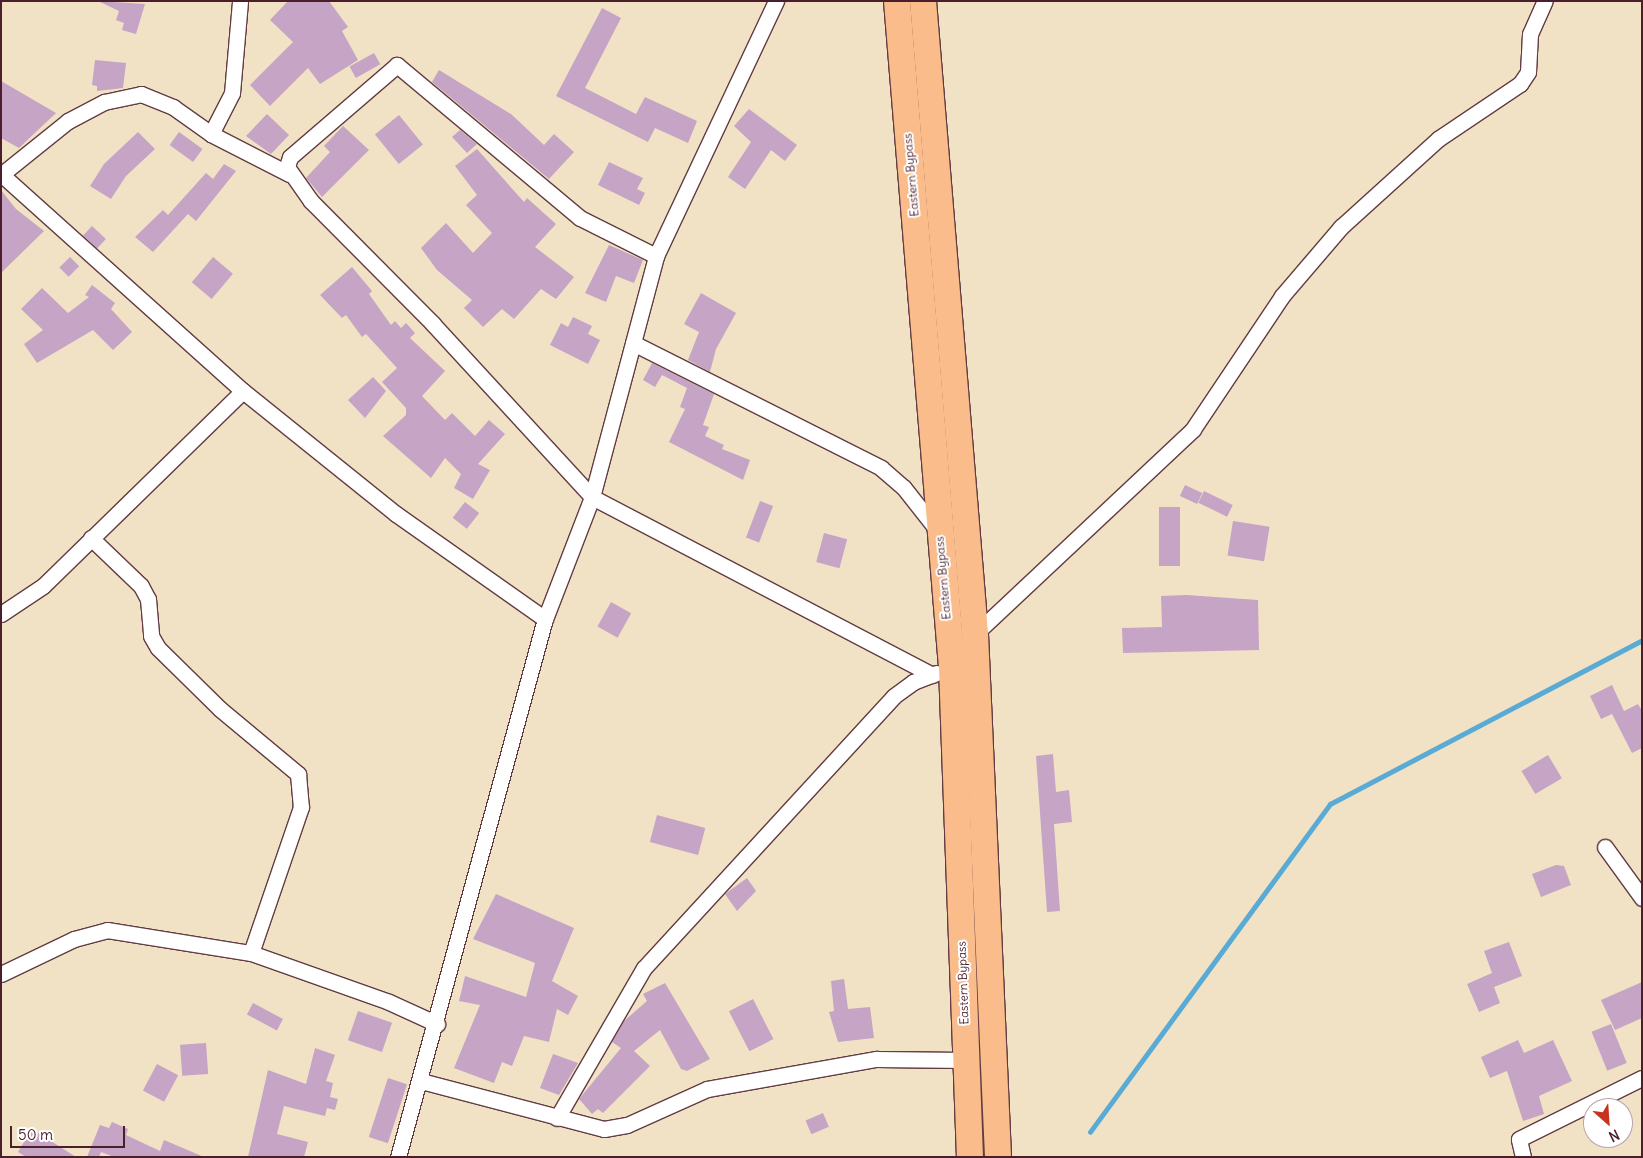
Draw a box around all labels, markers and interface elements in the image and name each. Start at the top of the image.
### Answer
street label: Eastern Bypass [900,133,922,217]
street label: Eastern Bypass [932,536,954,620]
street label: Eastern Bypass [954,941,972,1025]
north arrow [1583,1098,1633,1148]
scale bar [12,1116,128,1148]
text: 50 m [18,1125,53,1144]
text: N [1606,1125,1622,1146]

